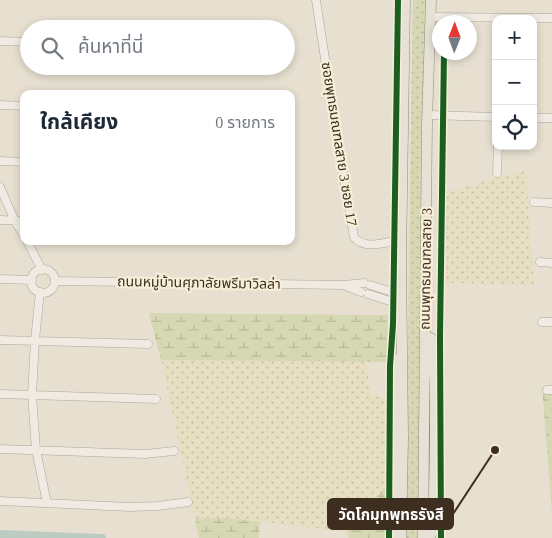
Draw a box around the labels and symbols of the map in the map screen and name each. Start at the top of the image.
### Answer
north arrow [432,15,477,60]
street label: ซอยพุทธมณฑลสาย 3 ซอย 17 [318,61,359,227]
street label: ถนนพุทธมณฑลสาย 3 [417,208,436,330]
street label: ถนนหมู่บ้านศุภาลัยพรีมาวิลล่า [117,273,281,293]
callout: วัดโกมุทพุทธรังสี [328,499,453,529]
text: วัดโกมุทพุทธรังสี [338,507,444,524]

